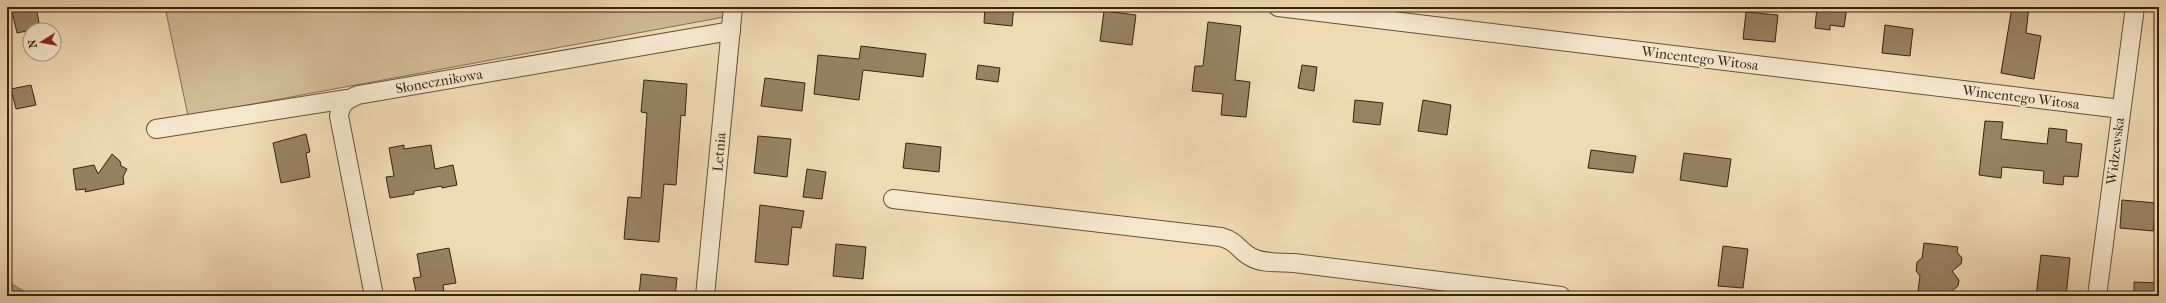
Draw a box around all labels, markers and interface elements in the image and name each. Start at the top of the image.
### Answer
north arrow [22,22,62,62]
text: N [25,38,40,49]
street label: Wincentego Witosa [1639,43,1760,74]
street label: Słonecznikowa [394,65,484,98]
street label: Wincentego Witosa [1960,82,2081,113]
street label: Widzewska [2103,116,2128,187]
street label: Letnia [709,131,730,172]

